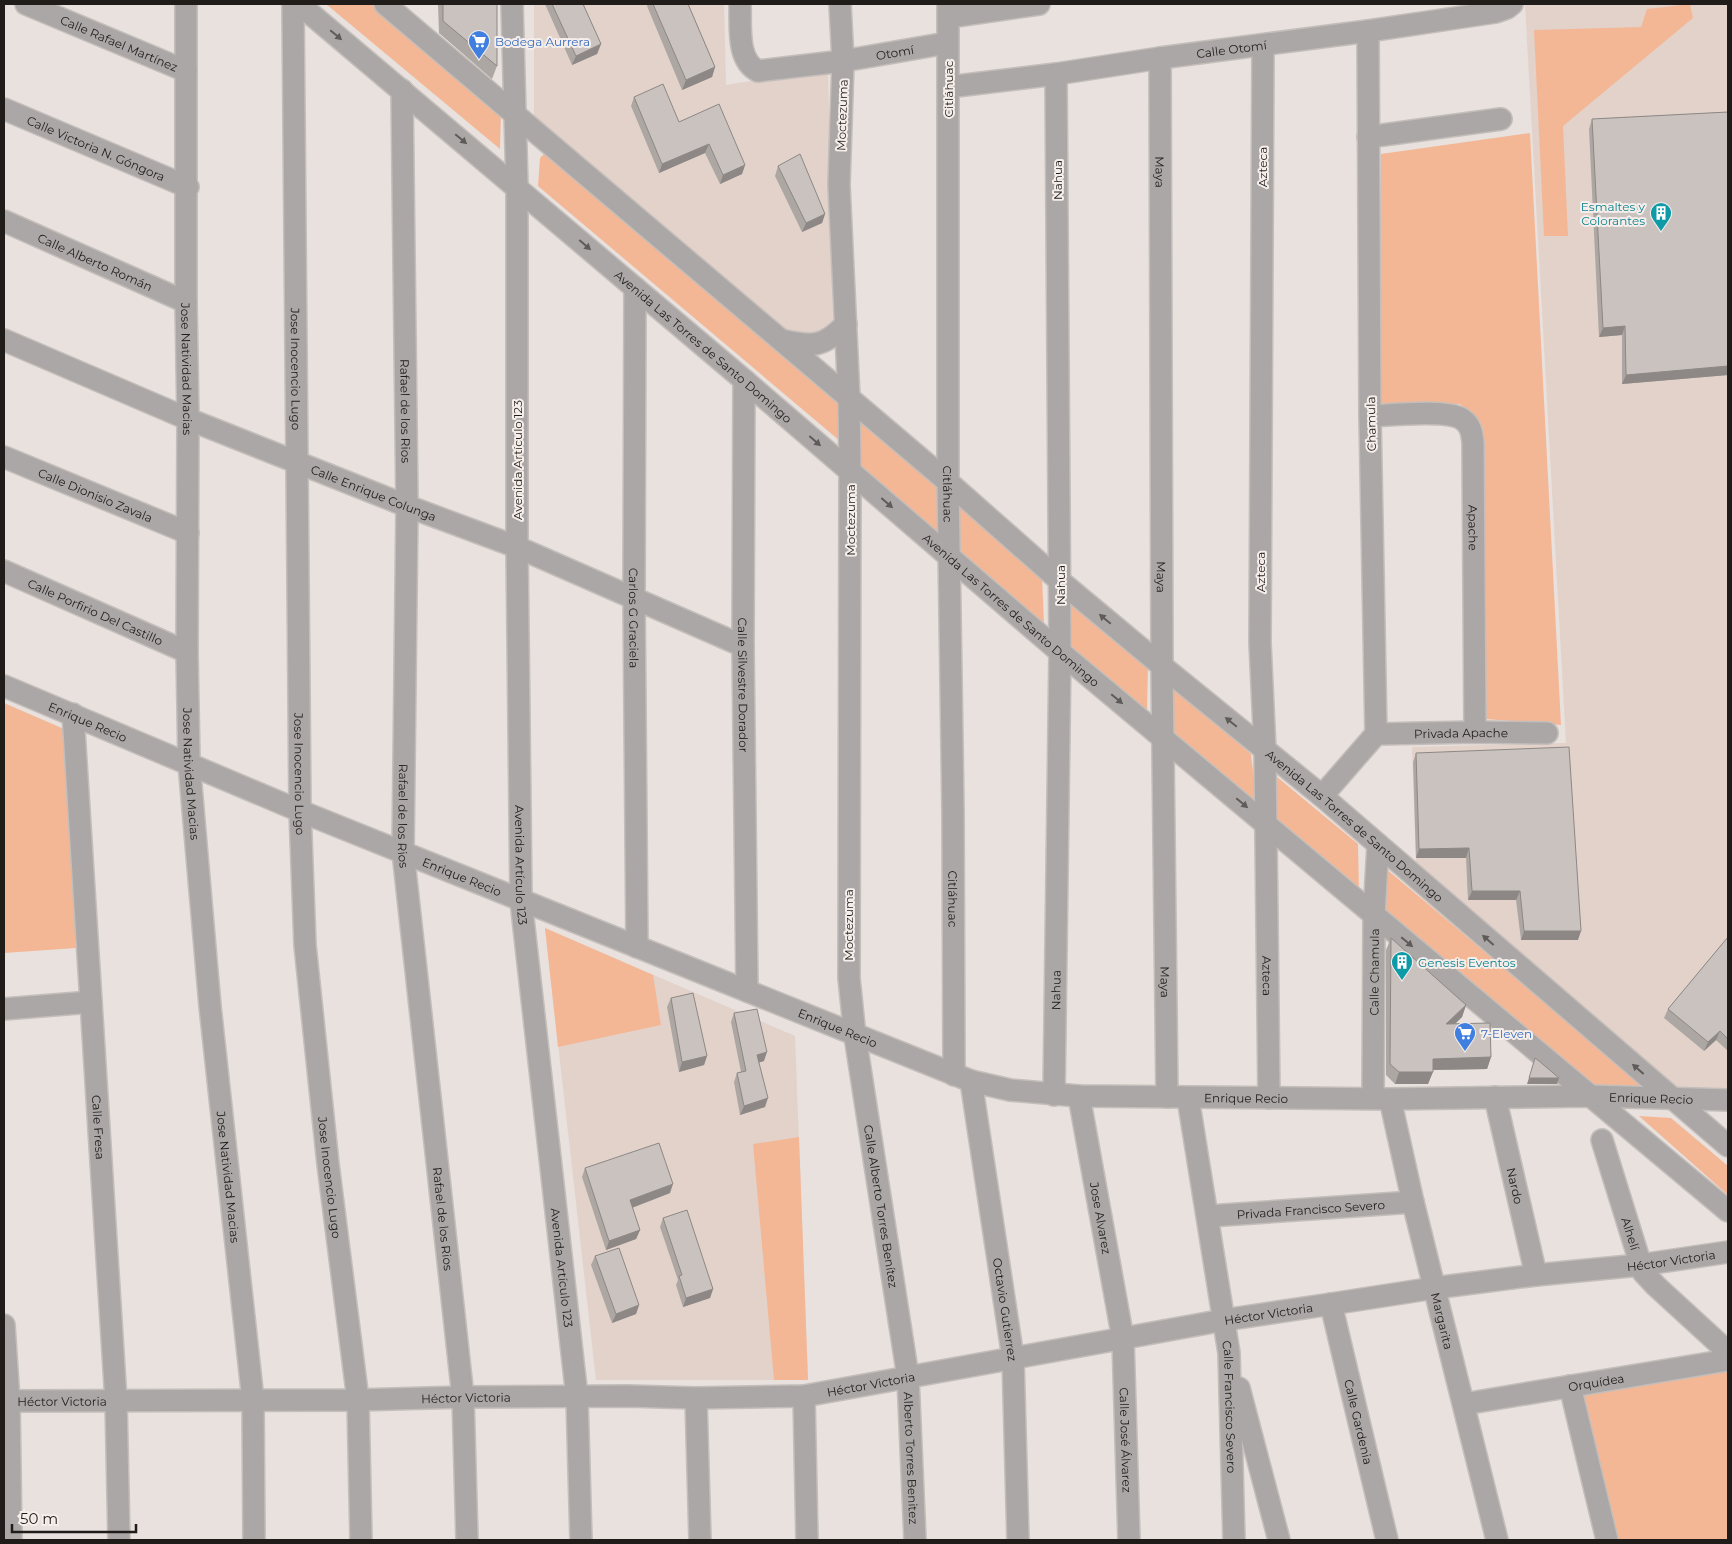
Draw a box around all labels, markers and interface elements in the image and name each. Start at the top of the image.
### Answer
street label: Calle Rafael Martínez [58,12,180,74]
one-way arrow [330,29,342,40]
supermarket icon: Bodega Aurrera [467,29,491,60]
place label: Bodega Aurrera [495,34,590,49]
street label: Calle Otomí [1195,37,1268,61]
street label: Otomí [875,41,916,63]
street label: Citláhuac [941,60,956,117]
street label: Moctezuma [833,79,851,151]
street label: Calle Victoria N. Góngora [25,112,167,184]
one-way arrow [454,134,467,145]
street label: Azteca [1255,147,1270,187]
street label: Maya [1153,156,1168,188]
street label: Nahua [1050,160,1065,200]
place label: Esmaltes y Colorantes [1581,199,1645,228]
building icon: Esmaltes y Colorantes [1649,201,1673,232]
street label: Calle Alberto Román [36,230,155,294]
one-way arrow [578,239,591,250]
street label: Avenida Las Torres de Santo Domingo [612,267,795,426]
street label: Jose Natividad Macias [178,302,196,435]
street label: Jose Inocencio Lugo [288,307,304,430]
street label: Rafael de los Rios [398,359,414,463]
street label: Chamula [1363,396,1379,452]
street label: Avenida Artículo 123 [510,400,525,520]
one-way arrow [808,435,821,446]
street label: Calle Enrique Colunga [309,461,439,524]
street label: Calle Dionisio Zavala [36,464,155,525]
street label: Citláhuac [941,466,956,523]
street label: Moctezuma [843,484,858,556]
one-way arrow [880,498,893,509]
street label: Apache [1466,505,1481,551]
street label: Avenida Las Torres de Santo Domingo [920,530,1103,690]
street label: Azteca [1253,552,1268,592]
street label: Maya [1154,561,1169,593]
street label: Nahua [1053,565,1068,605]
street label: Carlos G Graciela [626,568,642,668]
street label: Calle Porfirio Del Castillo [25,575,165,648]
one-way arrow [1099,613,1112,624]
street label: Calle Silvestre Dorador [735,617,752,753]
one-way arrow [1111,694,1124,705]
street label: Enrique Recio [46,698,129,745]
street label: Jose Natividad Macias [180,707,203,841]
street label: Jose Inocencio Lugo [292,712,308,836]
one-way arrow [1224,716,1237,727]
street label: Privada Apache [1414,724,1508,741]
street label: Avenida Las Torres de Santo Domingo [1263,746,1447,905]
street label: Rafael de los Rios [395,764,412,869]
one-way arrow [1236,798,1249,809]
street label: Avenida Artículo 123 [512,805,531,926]
street label: Enrique Recio [420,854,504,899]
street label: Citláhuac [946,870,961,928]
street label: Moctezuma [841,889,856,961]
street label: Calle Chamula [1366,928,1381,1016]
one-way arrow [1482,934,1495,945]
one-way arrow [1400,936,1413,947]
building icon: Genesis Eventos [1390,950,1414,981]
place label: Genesis Eventos [1418,955,1516,970]
street label: Azteca [1260,956,1275,996]
street label: Maya [1158,966,1173,998]
street label: Nahua [1048,970,1063,1010]
street label: Enrique Recio [796,1005,880,1050]
supermarket icon: 7-Eleven [1453,1021,1477,1052]
place label: 7-Eleven [1481,1026,1532,1041]
one-way arrow [1632,1063,1645,1074]
street label: Enrique Recio [1609,1089,1693,1106]
street label: Enrique Recio [1204,1090,1288,1106]
street label: Calle Fresa [89,1094,108,1160]
street label: Jose Natividad Macias [214,1109,243,1244]
street label: Jose Inocencio Lugo [315,1115,345,1239]
street label: Calle Alberto Torres Benítez [861,1124,902,1289]
street label: Rafael de los Rios [430,1166,457,1271]
street label: Nardo [1504,1166,1527,1205]
street label: Jose Alvarez [1087,1180,1115,1255]
street label: Privada Francisco Severo [1236,1196,1385,1222]
street label: Avenida Artículo 123 [548,1207,577,1328]
street label: Alhelí [1619,1215,1643,1253]
street label: Héctor Victoria [1626,1246,1716,1274]
street label: Octavio Gutierrez [990,1257,1021,1362]
street label: Margarita [1428,1291,1457,1351]
street label: Héctor Victoria [1223,1299,1314,1327]
street label: Calle Francisco Severo [1220,1339,1240,1473]
street label: Héctor Victoria [825,1369,916,1399]
street label: Orquídea [1567,1370,1625,1394]
street label: Calle Gardenia [1342,1378,1376,1466]
street label: Calle José Álvarez [1117,1387,1135,1493]
street label: Héctor Victoria [421,1389,511,1406]
street label: Alberto Torres Benitez [901,1392,922,1525]
street label: Héctor Victoria [17,1393,107,1408]
scale bar [12,1502,136,1534]
text: 50 m [20,1509,58,1528]

